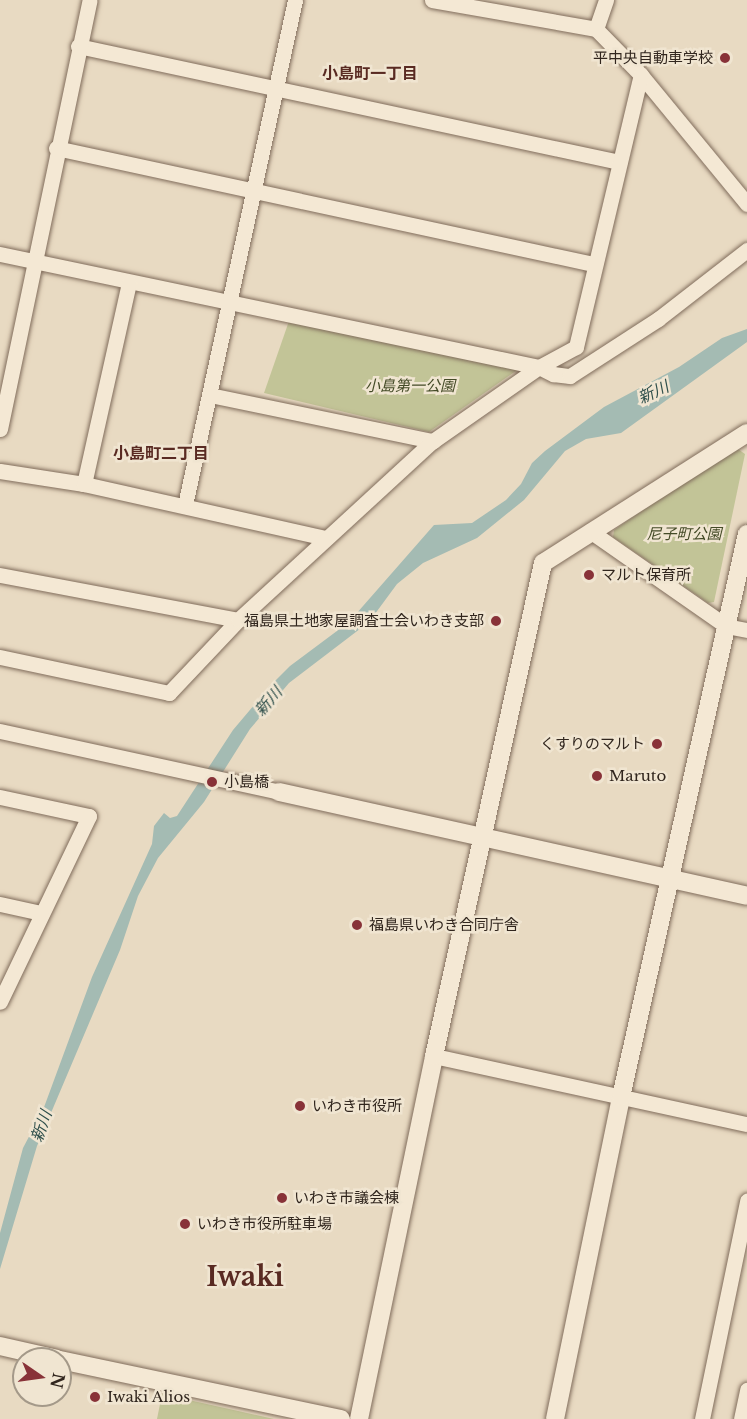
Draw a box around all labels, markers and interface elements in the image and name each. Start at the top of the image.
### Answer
place label: 平中央自動車学校 [593,49,713,67]
marker: 平中央自動車学校 [718,51,732,65]
district label: 小島町一丁目 [322,63,418,83]
park label: 小島第一公園 [365,377,455,395]
water label: 新川 [634,377,672,407]
district label: 小島町二丁目 [113,443,209,463]
park label: 尼子町公園 [647,525,721,543]
place label: マルト保育所 [601,566,691,584]
marker: マルト保育所 [582,568,596,582]
place label: 福島県土地家屋調査士会いわき支部 [244,612,484,630]
marker: 福島県土地家屋調査士会いわき支部 [489,614,503,628]
water label: 新川 [250,683,286,719]
place label: くすりのマルト [540,735,645,753]
marker: くすりのマルト [650,737,664,751]
place label: Maruto [609,767,666,785]
marker: Maruto [590,769,604,783]
place label: 小島橋 [224,773,269,791]
marker: 小島橋 [205,775,219,789]
place label: 福島県いわき合同庁舎 [369,916,519,934]
marker: 福島県いわき合同庁舎 [350,918,364,932]
place label: いわき市役所 [312,1097,402,1115]
marker: いわき市役所 [293,1099,307,1113]
water label: 新川 [27,1108,55,1144]
place label: いわき市議会棟 [294,1189,399,1207]
marker: いわき市議会棟 [275,1191,289,1205]
place label: いわき市役所駐車場 [197,1215,332,1233]
marker: いわき市役所駐車場 [178,1217,192,1231]
district label: Iwaki [206,1261,284,1293]
north arrow [12,1347,72,1407]
text: N [46,1371,69,1390]
place label: Iwaki Alios [107,1388,191,1406]
marker: Iwaki Alios [88,1390,102,1404]

